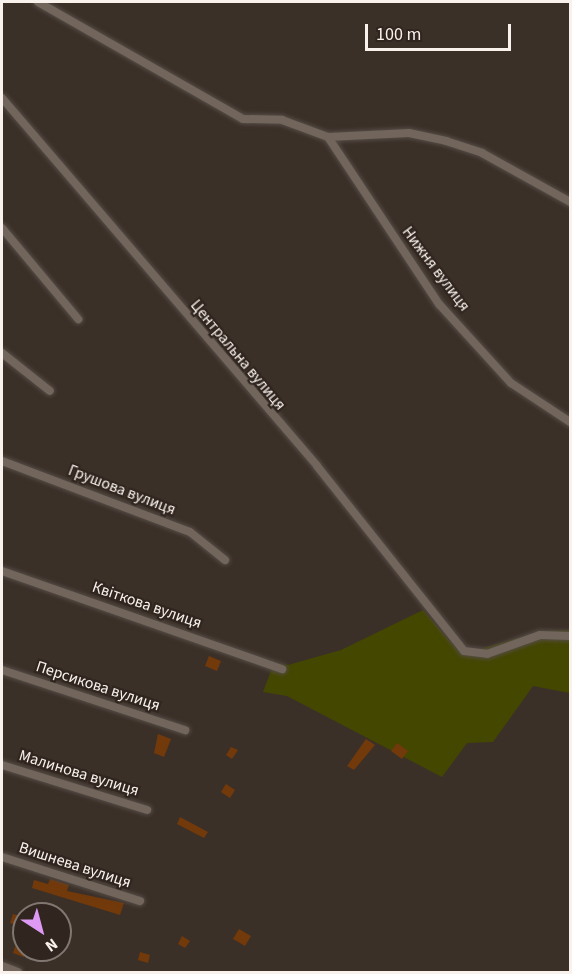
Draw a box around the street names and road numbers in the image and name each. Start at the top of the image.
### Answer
street label: Нижня вулиця [398,223,474,315]
street label: Центральна вулиця [186,296,290,414]
street label: Грушова вулиця [66,461,178,519]
street label: Квіткова вулиця [90,577,204,633]
street label: Персикова вулиця [34,657,162,715]
street label: Малинова вулиця [17,746,141,800]
street label: Вишнева вулиця [16,838,134,892]

